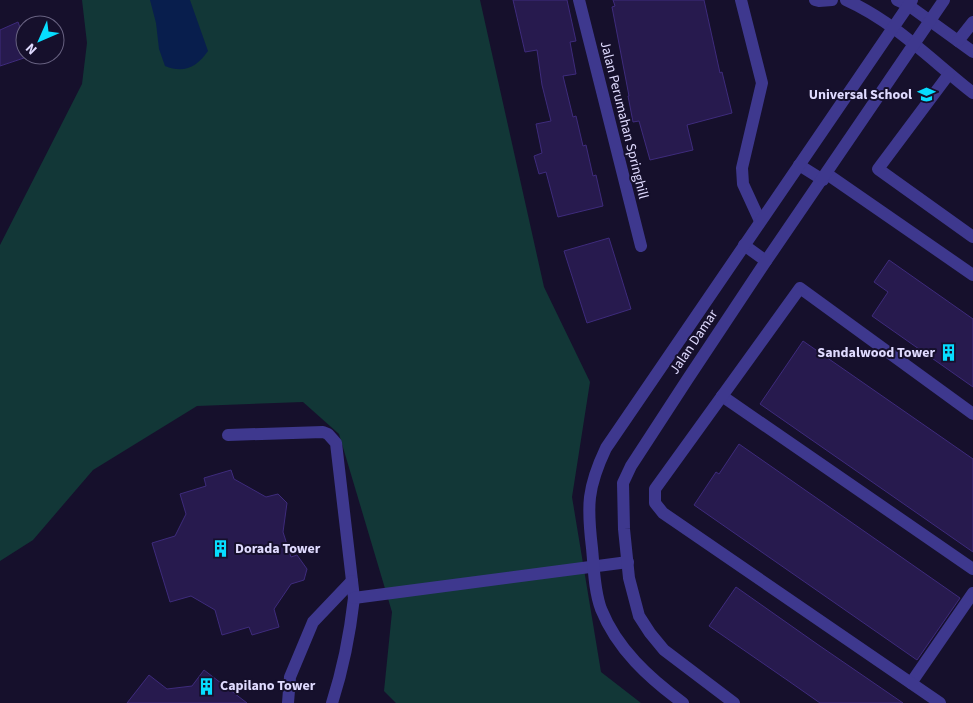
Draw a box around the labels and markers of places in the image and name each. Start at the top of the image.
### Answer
place label: Universal School [809,85,912,105]
school or university icon: Universal School [916,85,936,105]
place label: Sandalwood Tower [817,343,935,363]
building icon: Sandalwood Tower [939,343,959,363]
building icon: Dorada Tower [211,539,231,559]
place label: Dorada Tower [235,539,321,559]
building icon: Capilano Tower [196,676,216,696]
place label: Capilano Tower [220,676,316,696]

